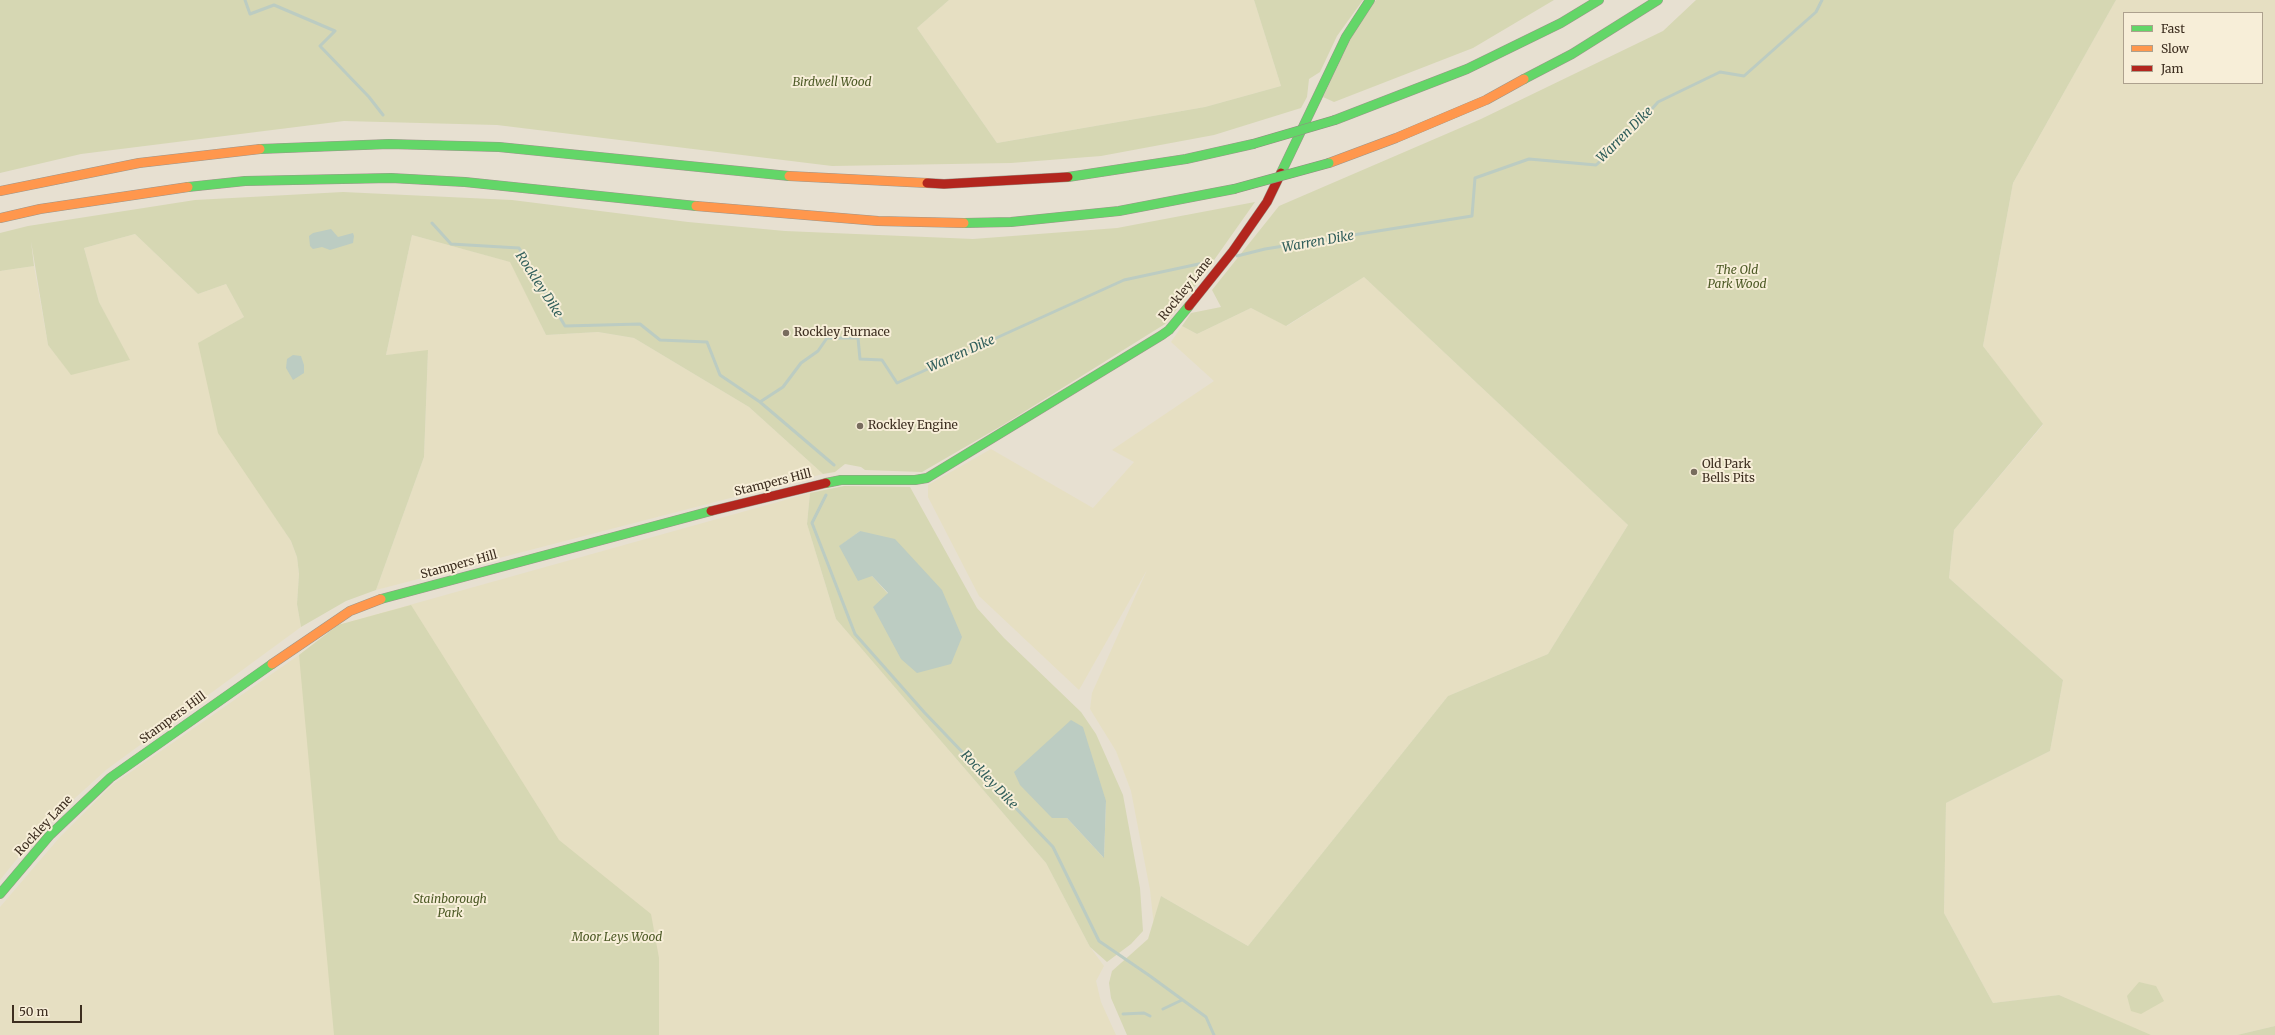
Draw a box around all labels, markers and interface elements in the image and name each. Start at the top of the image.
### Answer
legend [2123,12,2263,84]
text: Fast [2161,21,2185,36]
text: Slow [2161,41,2189,56]
text: Jam [2161,61,2183,76]
park label: Birdwell Wood [792,76,872,90]
water label: Warren Dike [1594,104,1656,166]
water label: Warren Dike [1281,228,1355,256]
water label: Rockley Dike [512,249,566,321]
street label: Rockley Lane [1156,254,1216,324]
park label: The Old Park Wood [1707,264,1767,292]
place label: Rockley Furnace [794,326,890,340]
marker: Rockley Furnace [781,328,791,338]
water label: Warren Dike [925,332,997,376]
place label: Rockley Engine [868,419,958,433]
marker: Rockley Engine [855,421,865,431]
place label: Old Park Bells Pits [1702,458,1755,486]
street label: Stampers Hill [733,466,813,500]
marker: Old Park Bells Pits [1689,467,1699,477]
street label: Stampers Hill [419,548,499,582]
street label: Stampers Hill [137,689,209,747]
water label: Rockley Dike [957,747,1021,813]
street label: Rockley Lane [12,793,76,859]
park label: Stainborough Park [413,893,487,921]
park label: Moor Leys Wood [572,931,662,945]
scale bar [14,997,84,1023]
text: 50 m [19,1004,48,1019]

